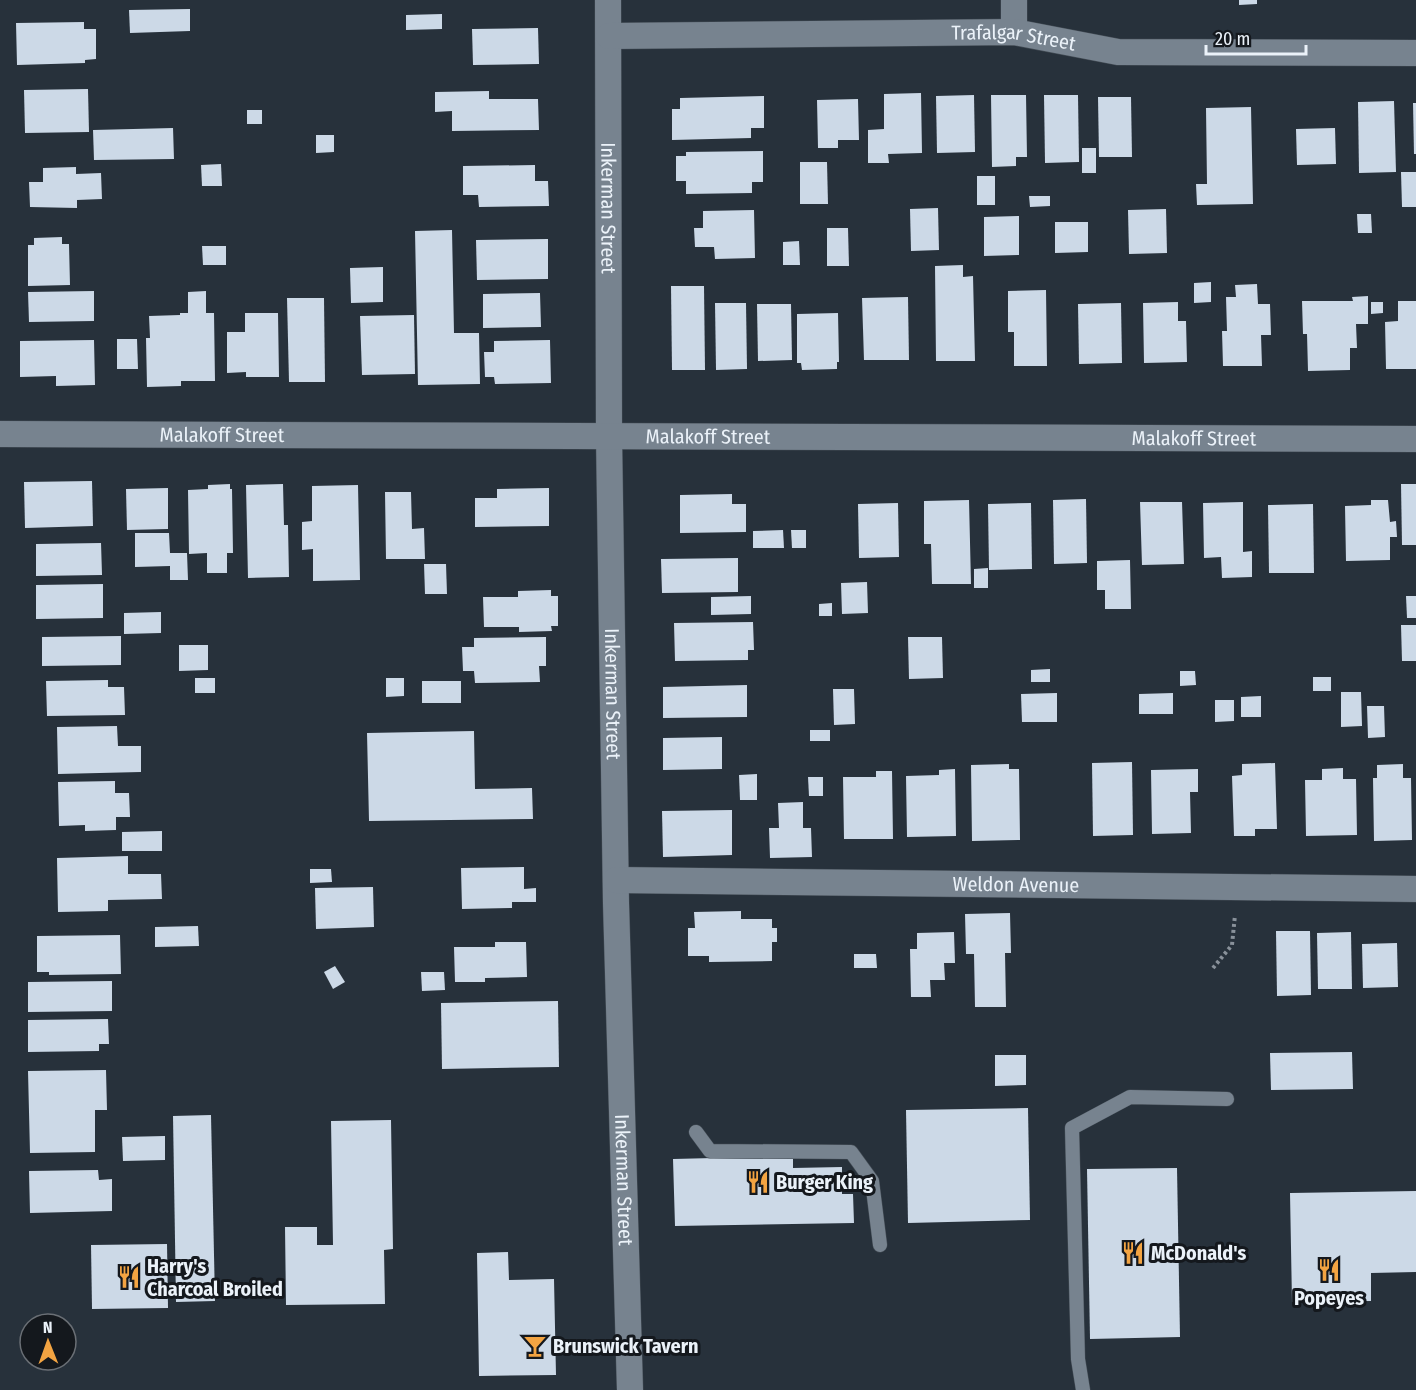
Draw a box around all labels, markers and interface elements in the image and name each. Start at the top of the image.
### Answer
scale bar [1206,18,1306,56]
street label: Trafalgar Street [951,20,1078,56]
text: 20 m [1215,28,1250,50]
street label: Inkerman Street [596,142,621,274]
street label: Malakoff Street [160,423,285,447]
street label: Malakoff Street [646,424,771,449]
street label: Malakoff Street [1132,426,1257,450]
street label: Inkerman Street [600,628,626,760]
street label: Weldon Avenue [953,872,1079,897]
street label: Inkerman Street [610,1114,638,1246]
restaurant icon: Burger King [745,1169,771,1195]
place label: Burger King [776,1170,873,1194]
restaurant icon: McDonald's [1120,1240,1146,1266]
place label: McDonald's [1151,1241,1246,1265]
place label: Harry's Charcoal Broiled [147,1254,283,1301]
restaurant icon: Popeyes [1316,1257,1342,1283]
restaurant icon: Harry's Charcoal Broiled [116,1264,142,1290]
place label: Popeyes [1294,1286,1364,1310]
north arrow [18,1312,78,1372]
text: N [43,1318,53,1337]
bar icon: Brunswick Tavern [522,1333,548,1359]
place label: Brunswick Tavern [553,1334,699,1358]

